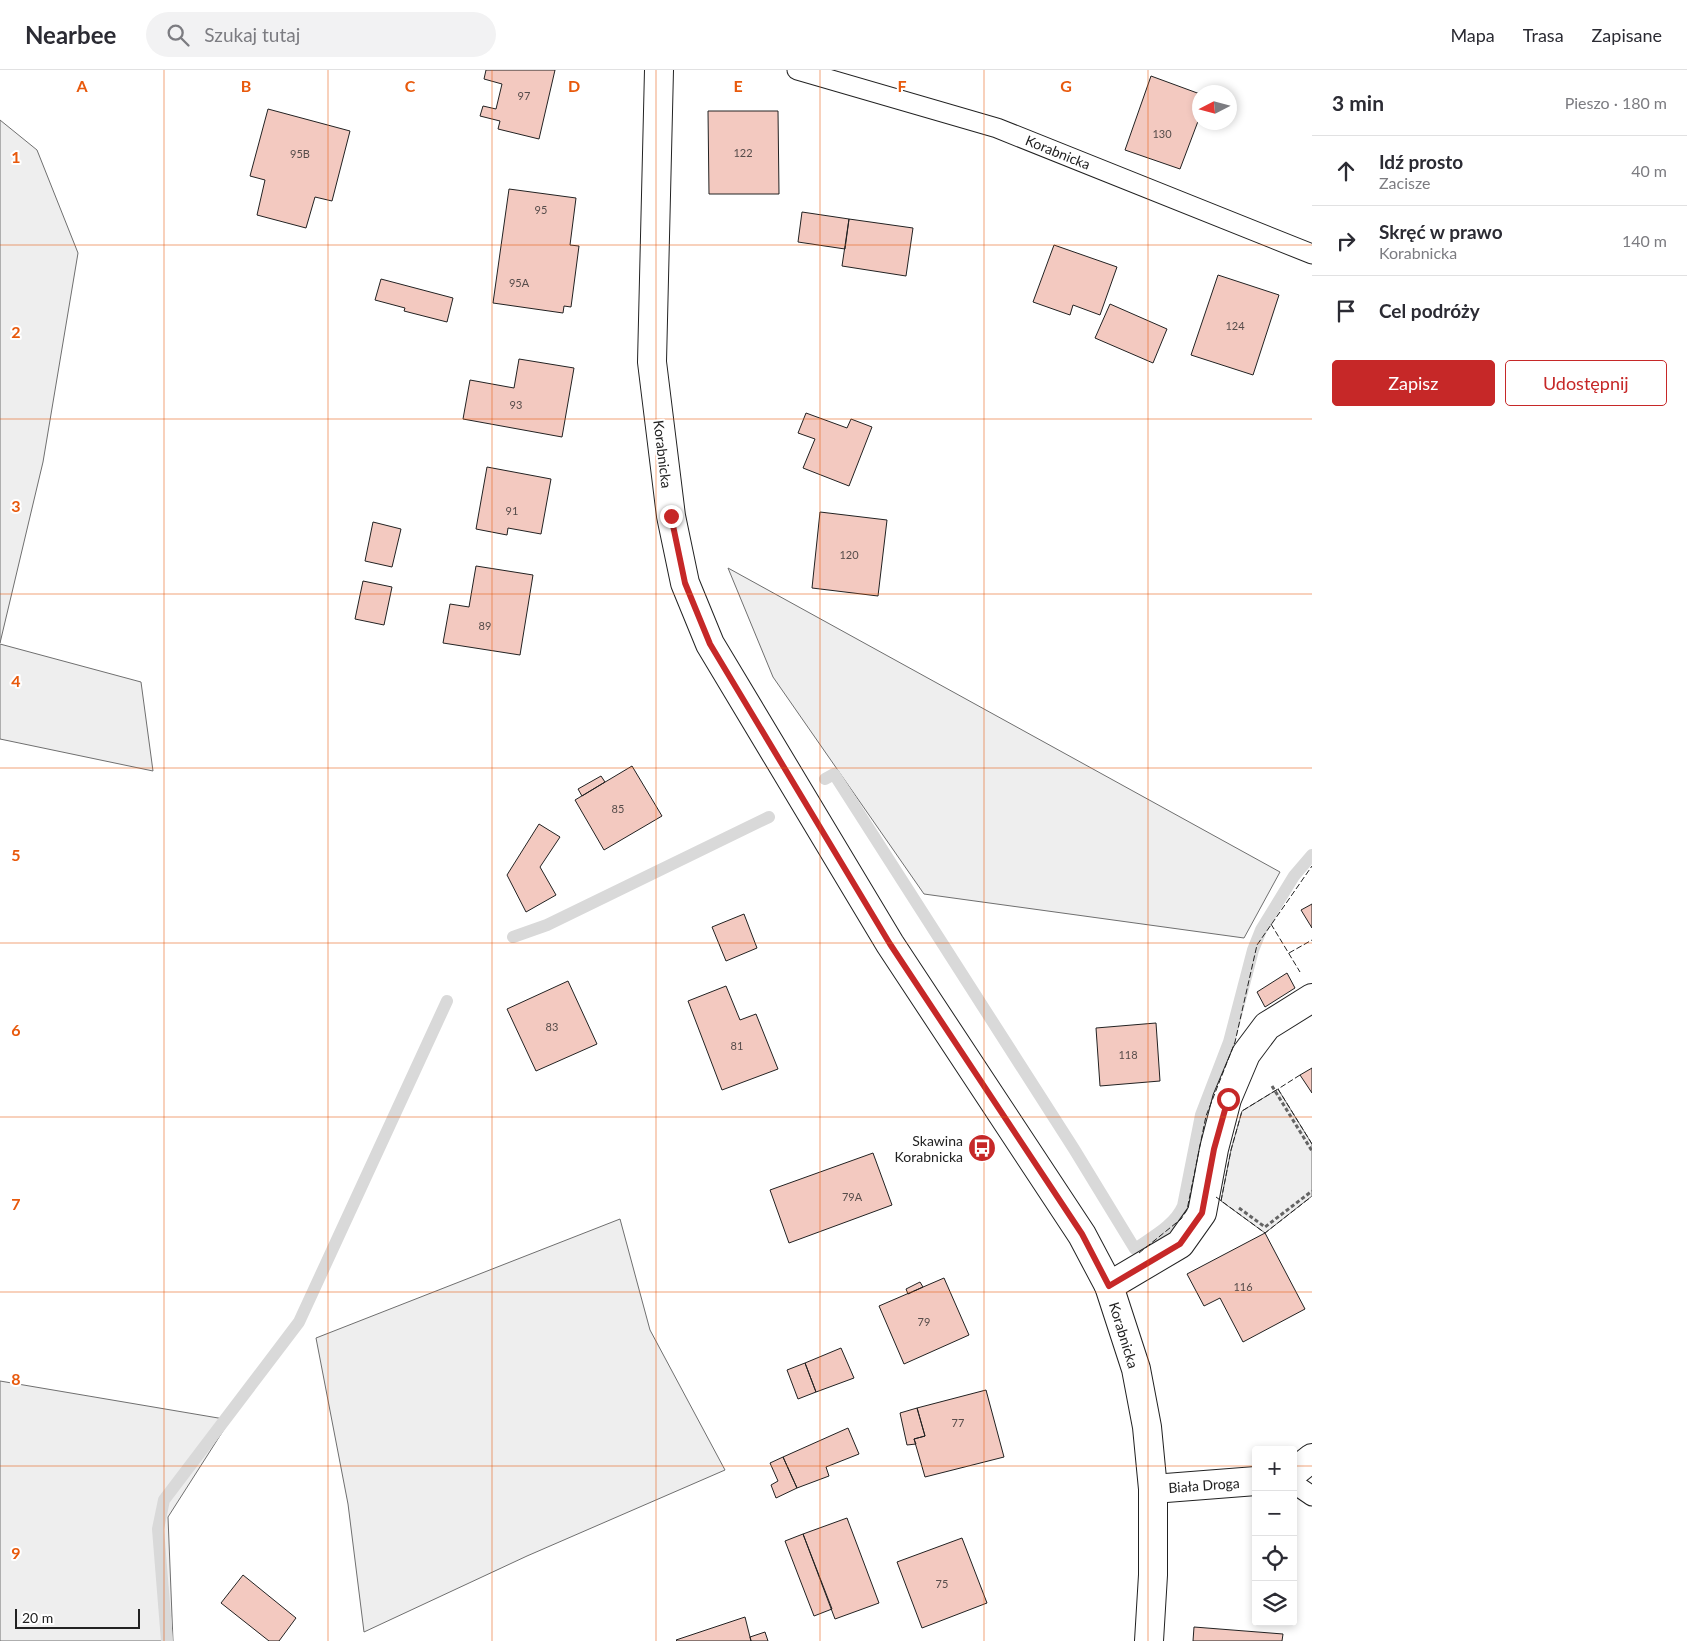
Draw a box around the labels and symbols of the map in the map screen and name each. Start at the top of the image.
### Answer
text: A [75,76,88,95]
text: B [241,76,251,95]
text: C [405,76,416,95]
text: D [568,76,580,95]
text: E [733,76,743,95]
text: F [897,76,907,95]
text: G [1060,76,1072,95]
north arrow [1192,85,1237,130]
house number: 97 [518,89,530,102]
house number: 130 [1152,127,1172,140]
street label: Korabnicka [1023,131,1093,173]
house number: 122 [733,146,753,159]
text: 1 [11,147,21,166]
house number: 95B [290,147,310,160]
house number: 95 [535,203,547,216]
house number: 95A [509,276,530,289]
house number: 124 [1225,319,1245,332]
text: 2 [11,322,21,341]
house number: 93 [510,398,522,411]
street label: Korabnicka [650,419,676,489]
text: 3 [11,496,21,515]
house number: 91 [506,504,518,517]
route end [660,505,683,528]
house number: 120 [839,548,859,561]
house number: 89 [479,619,491,632]
text: 4 [11,671,21,690]
house number: 85 [612,802,624,815]
text: 5 [11,845,21,864]
text: 6 [11,1020,21,1039]
house number: 83 [546,1020,558,1033]
house number: 81 [731,1039,743,1052]
house number: 118 [1118,1048,1138,1061]
route start [1217,1088,1240,1111]
place label: Skawina Korabnicka [895,1132,963,1165]
bus stop icon: Skawina Korabnicka [967,1133,997,1163]
house number: 79A [842,1190,863,1203]
text: 7 [11,1194,21,1213]
house number: 116 [1233,1280,1253,1293]
street label: Korabnicka [1106,1300,1142,1370]
house number: 79 [918,1315,930,1328]
text: 8 [11,1369,21,1388]
house number: 77 [952,1416,964,1429]
street label: Biała Droga [1168,1474,1240,1496]
text: 9 [11,1543,21,1562]
house number: 75 [936,1577,948,1590]
scale bar [15,1606,140,1629]

